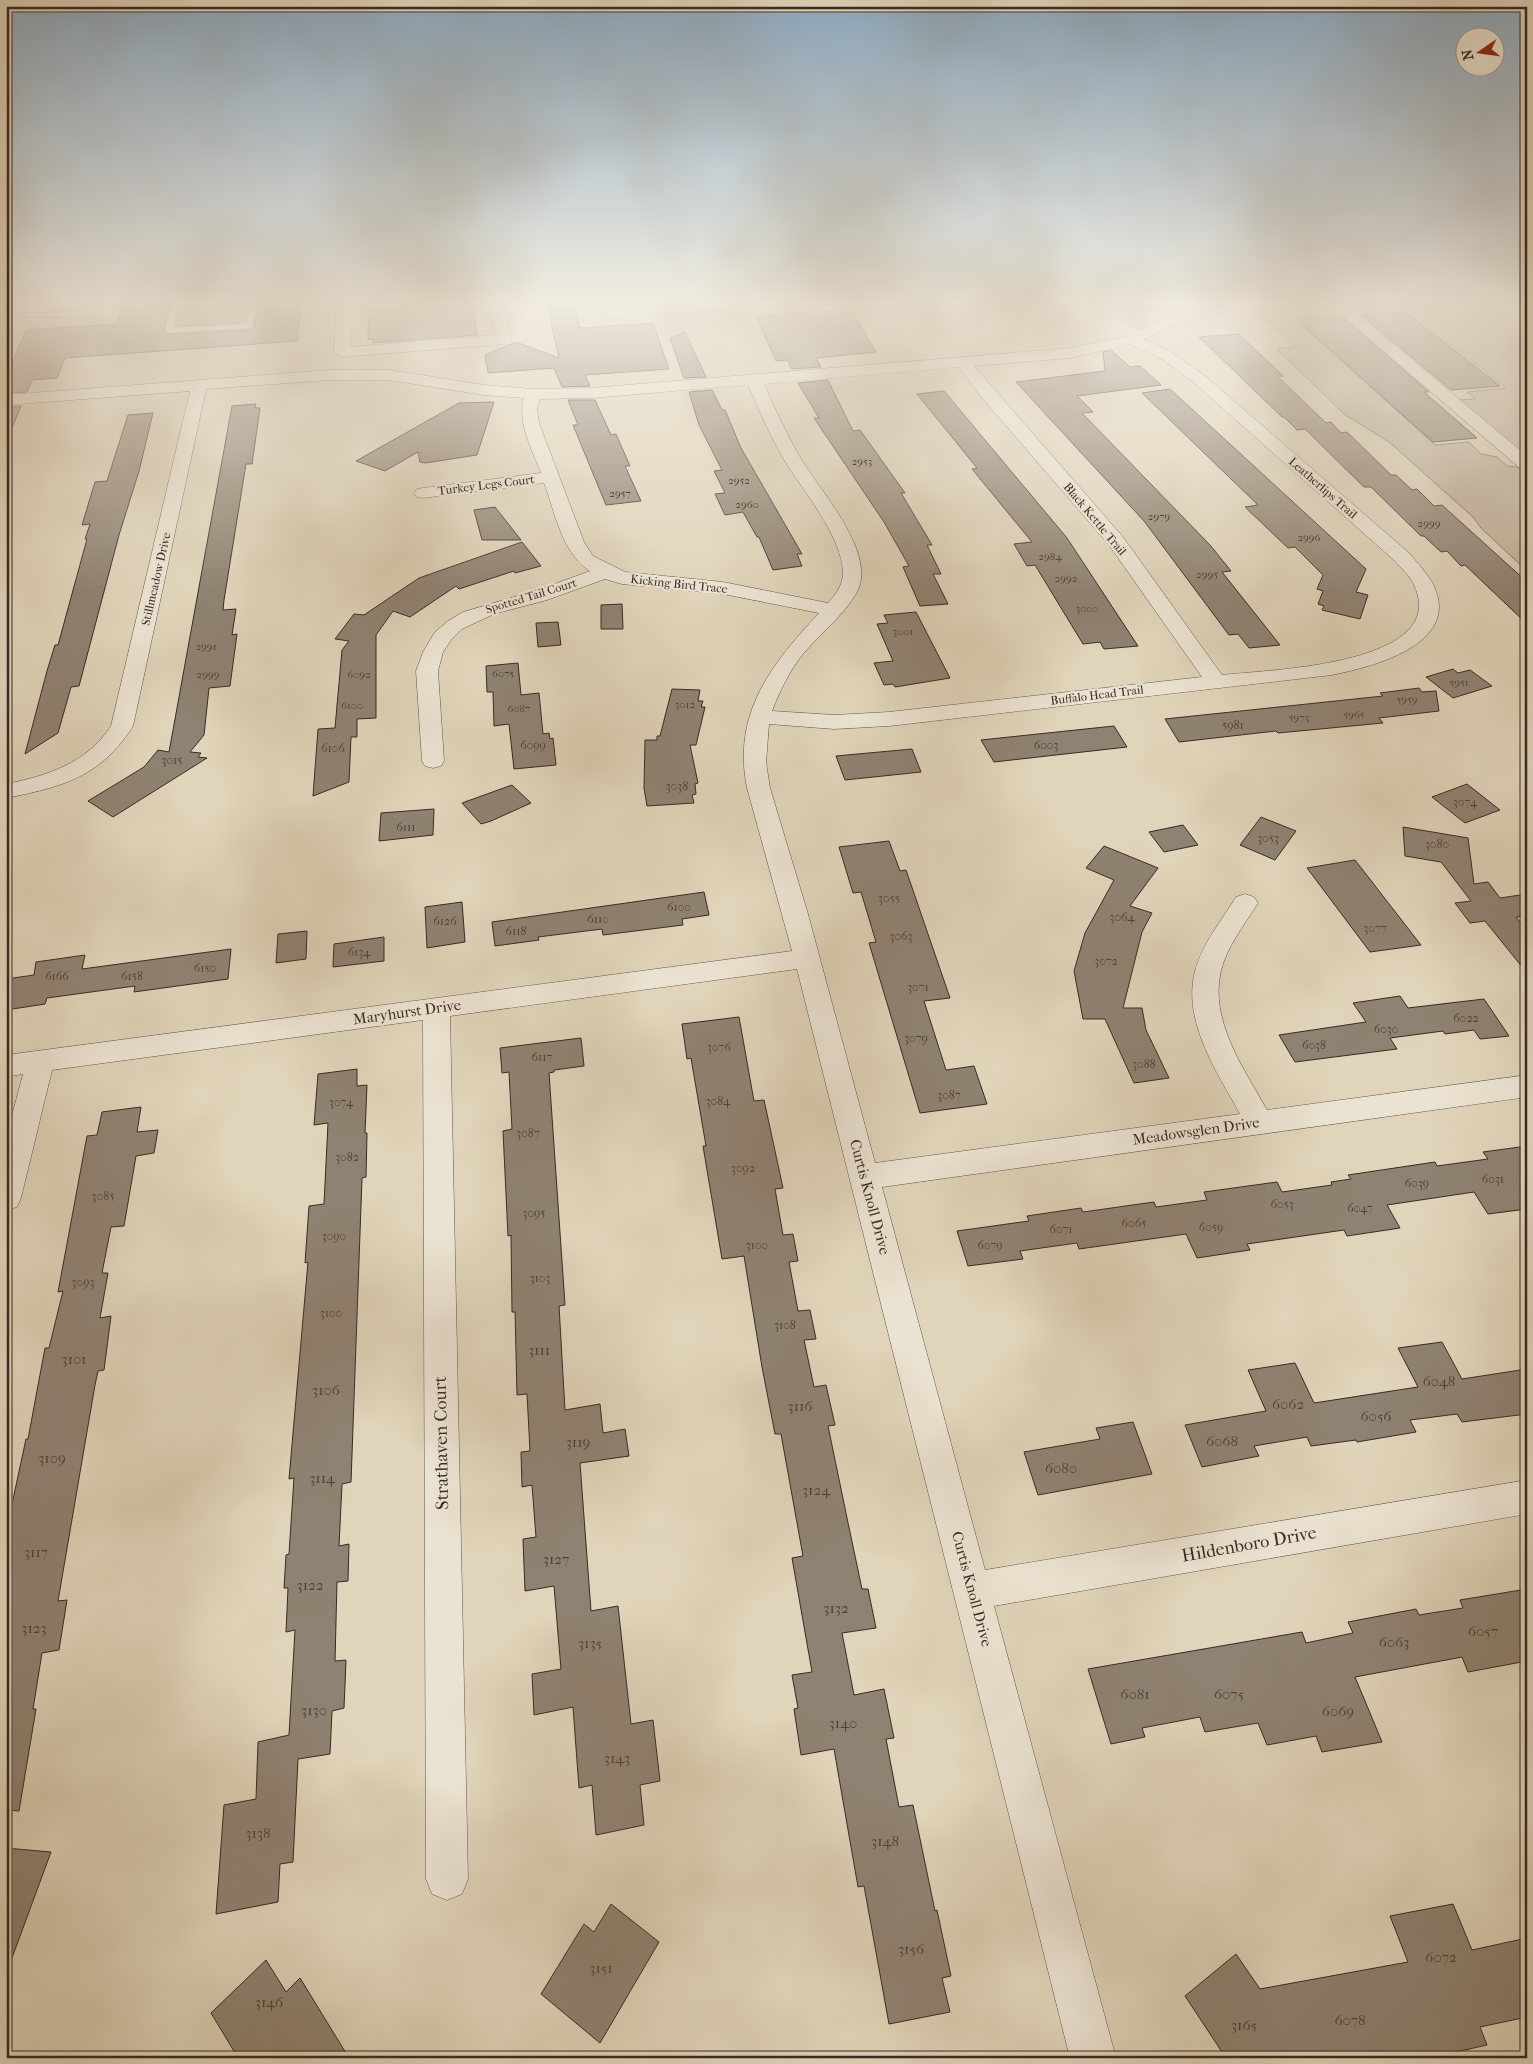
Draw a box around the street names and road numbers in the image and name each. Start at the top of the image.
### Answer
street label: Leatherlips Trail [1286,455,1361,522]
street label: Turkey Legs Court [437,472,536,498]
street label: Black Kettle Trail [1061,480,1130,559]
street label: Stillmeadow Drive [138,531,174,627]
street label: Kicking Bird Trace [630,572,728,596]
street label: Spotted Tail Court [484,575,579,617]
street label: Buffalo Head Trail [1050,682,1145,708]
street label: Maryhurst Drive [352,995,463,1028]
street label: Meadowsglen Drive [1131,1113,1261,1149]
street label: Curtis Knoll Drive [846,1137,894,1257]
street label: Strathaven Court [430,1375,453,1510]
street label: Hildenboro Drive [1180,1522,1318,1567]
street label: Curtis Knoll Drive [948,1529,996,1649]

